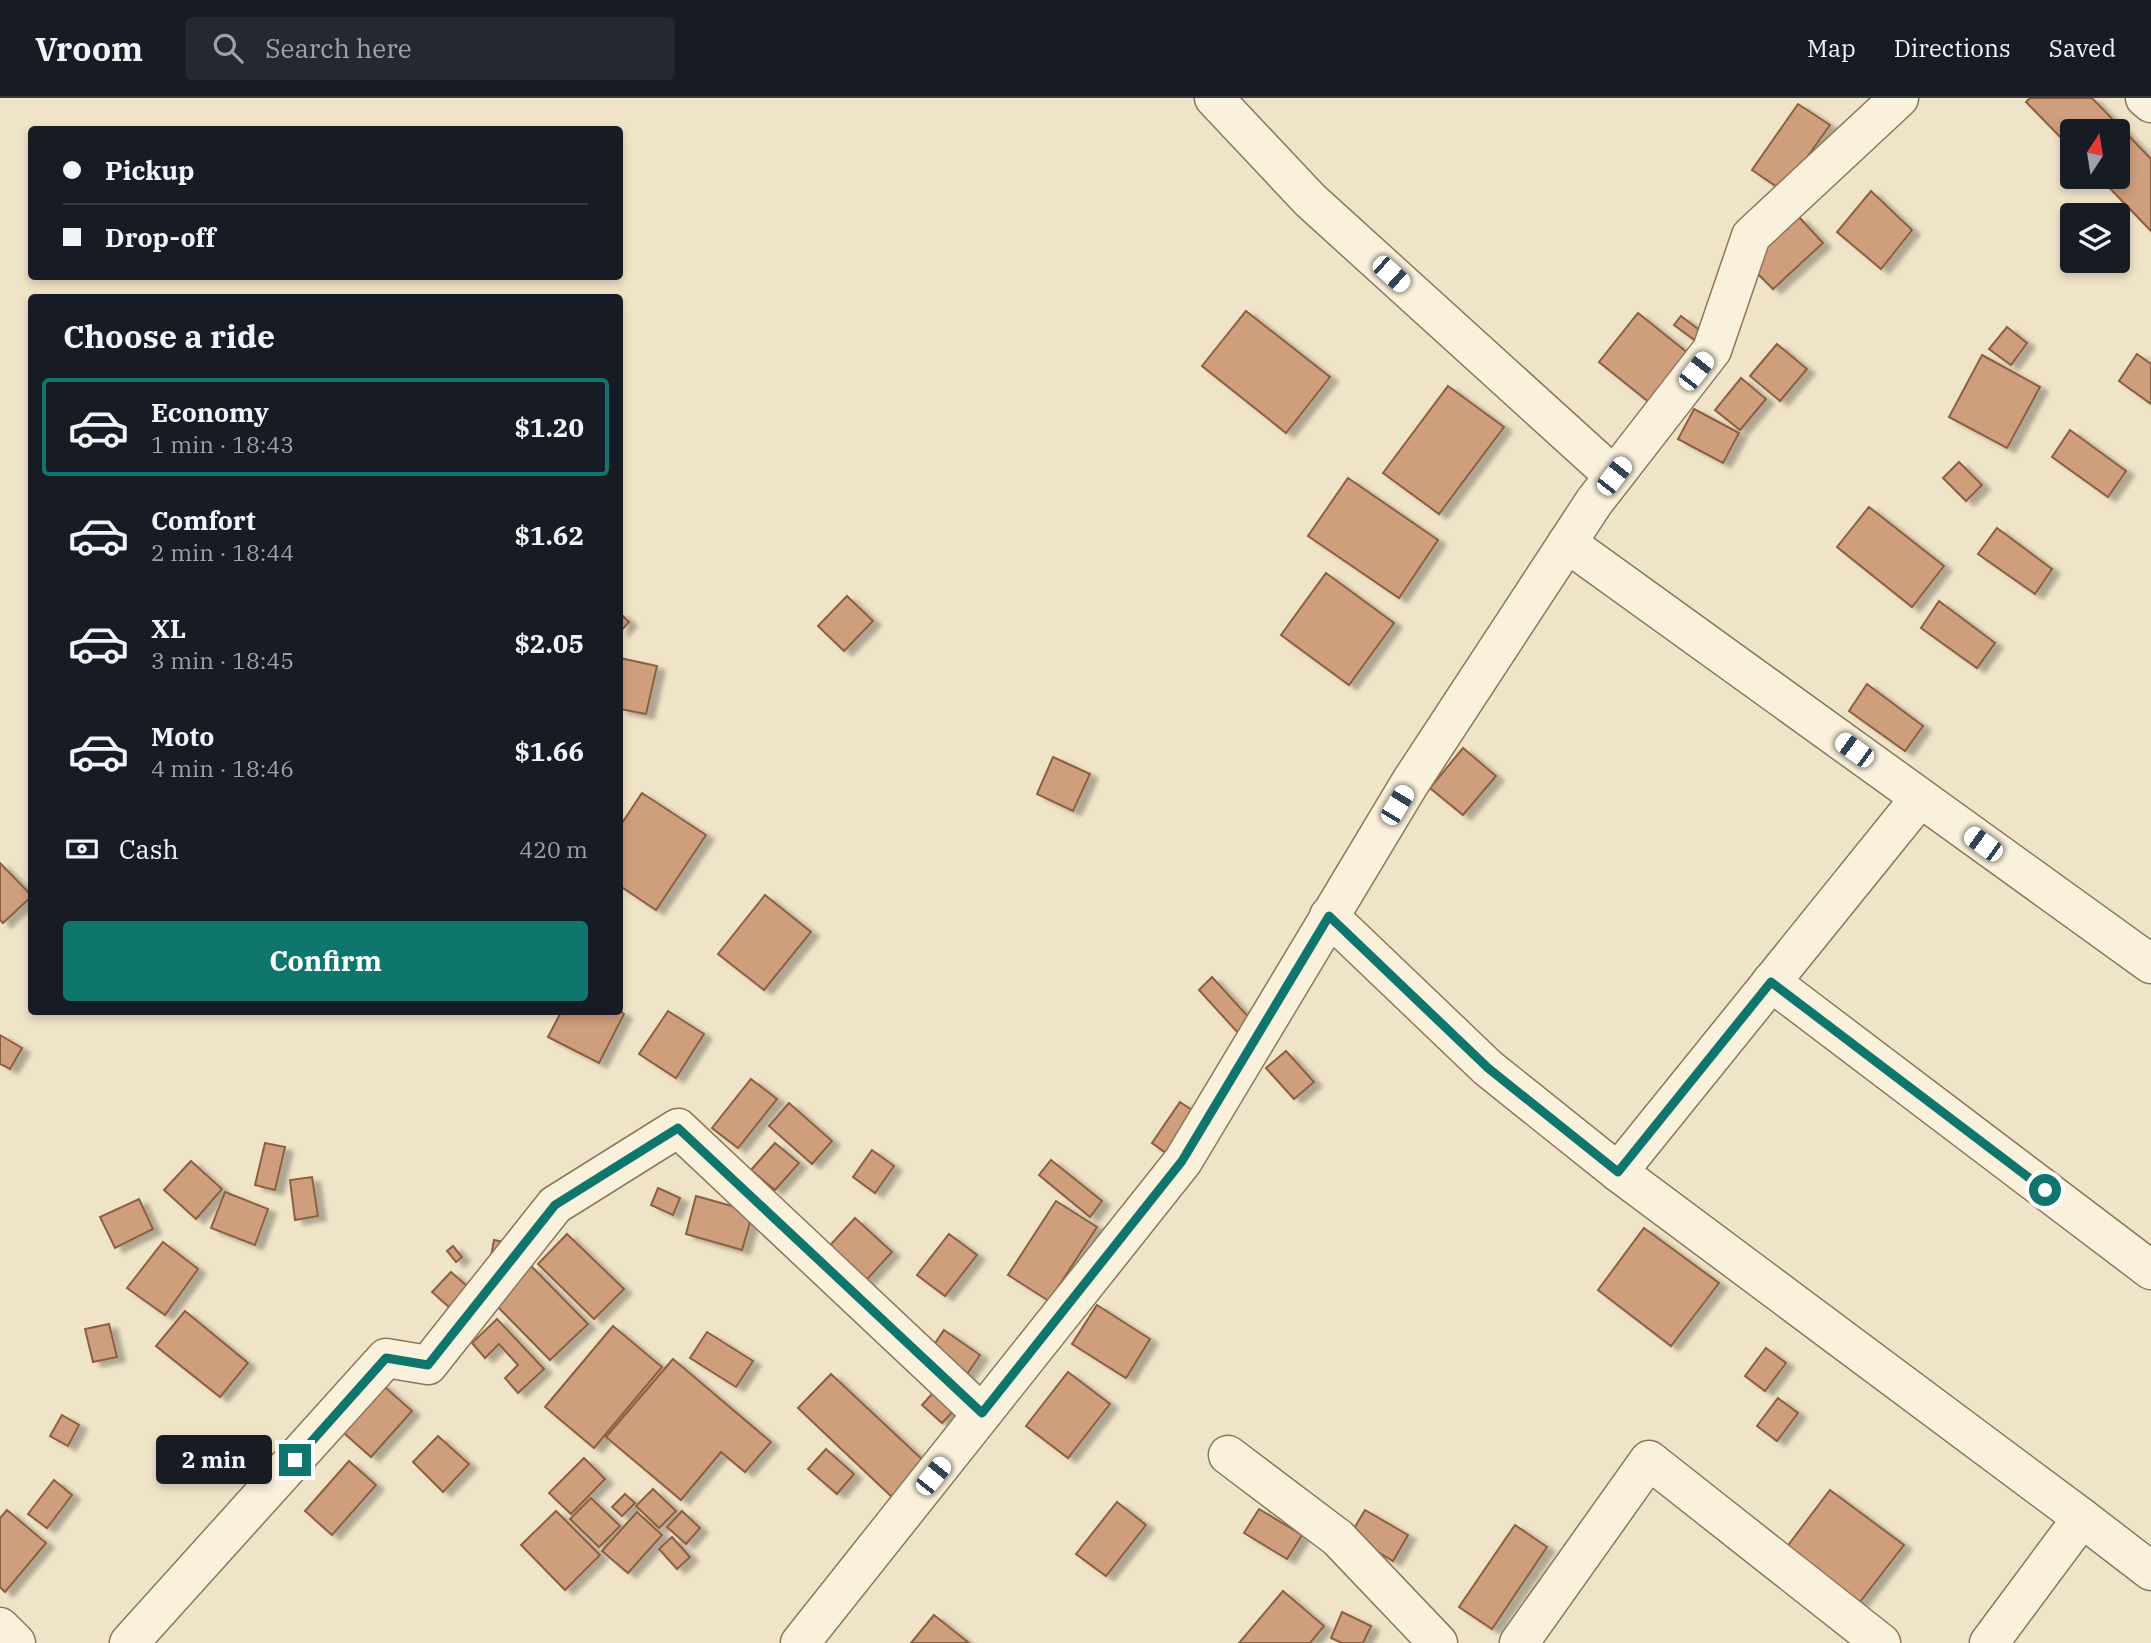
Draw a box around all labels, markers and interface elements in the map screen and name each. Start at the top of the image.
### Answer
search box [185,17,675,80]
text: Vroom [35,27,143,70]
icon: search [209,29,247,67]
text: Search here [265,31,412,65]
text: Map [1807,32,1856,64]
text: Directions [1894,32,2011,64]
text: Saved [2049,32,2116,64]
north arrow [2060,119,2130,189]
map controls [2060,119,2130,273]
text: Pickup [105,153,195,187]
button: layers [2060,203,2130,273]
text: Drop-off [105,220,216,254]
car [1369,252,1414,296]
text: Choose a ride [63,315,275,357]
car [1675,348,1718,394]
text: Economy [151,395,269,429]
icon: car [67,396,130,459]
text: $1.20 [514,410,584,444]
text: 1 min · 18:43 [151,429,294,459]
car [1593,453,1636,499]
text: Comfort [151,503,256,537]
icon: car [67,504,130,567]
text: $1.62 [514,518,584,552]
text: 2 min · 18:44 [151,537,294,567]
text: XL [151,611,186,645]
icon: car [67,612,130,675]
text: $2.05 [514,626,584,660]
text: 3 min · 18:45 [151,645,294,675]
text: Moto [151,719,214,753]
icon: car [67,720,130,783]
car [1831,729,1878,771]
text: $1.66 [514,734,584,768]
text: 4 min · 18:46 [151,753,294,783]
car [1378,782,1417,828]
car [1960,823,2007,865]
icon: cash [63,830,101,868]
text: Cash [119,832,179,866]
text: 420 m [519,834,588,864]
button: Confirm [63,921,588,1001]
route start [2029,1174,2061,1206]
callout: 2 min [155,1436,270,1484]
text: 2 min [182,1444,246,1474]
route end [279,1444,311,1476]
car [912,1453,955,1499]

